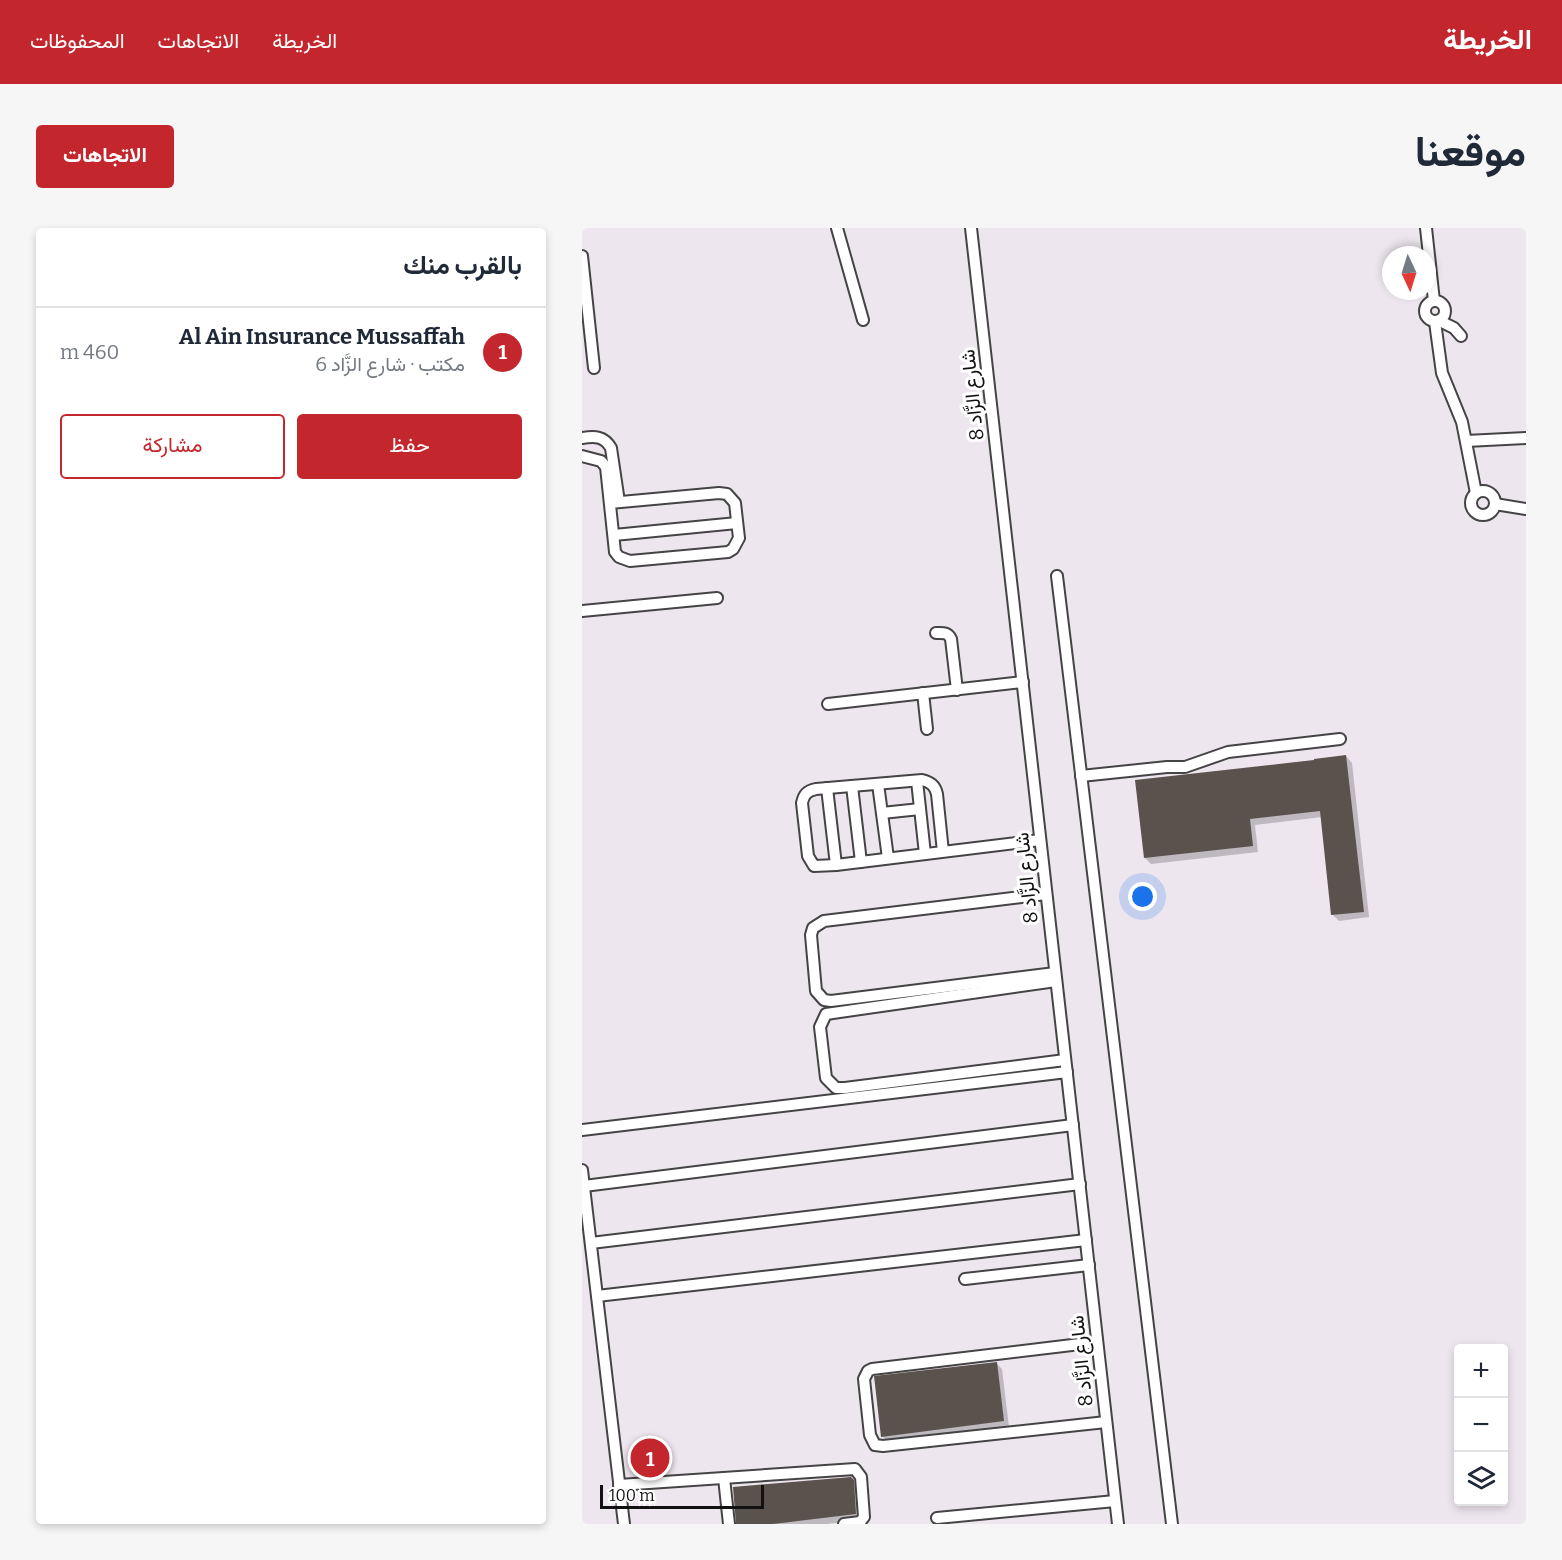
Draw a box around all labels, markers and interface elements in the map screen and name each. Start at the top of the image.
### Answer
text: الخريطة [1443,23,1532,56]
text: المحفوظات [30,28,125,54]
text: الاتجاهات [158,28,239,54]
text: الخريطة [272,28,337,54]
button: الاتجاهات [36,125,174,188]
text: موقعنا [1415,127,1526,177]
north arrow [1382,246,1436,300]
text: بالقرب منك [403,250,522,281]
text: Al Ain Insurance Mussaffah [179,323,465,350]
text: 460 m [60,340,119,364]
text: 1 [498,340,507,364]
street label: شارع الزَّاد 8 [955,348,991,442]
text: مكتب · شارع الزَّاد 6 [315,352,465,376]
button: مشاركة [60,414,285,479]
button: حفظ [297,414,522,479]
street label: شارع الزَّاد 8 [1009,831,1045,925]
your location [1128,882,1157,911]
street label: شارع الزَّاد 8 [1064,1314,1100,1408]
map controls [1454,1344,1508,1506]
button: + [1454,1344,1508,1398]
button: − [1454,1398,1508,1452]
pin: 1 [630,1436,670,1480]
button: layers [1454,1452,1508,1506]
scale bar [600,1482,764,1510]
text: 100 m [609,1486,654,1505]

